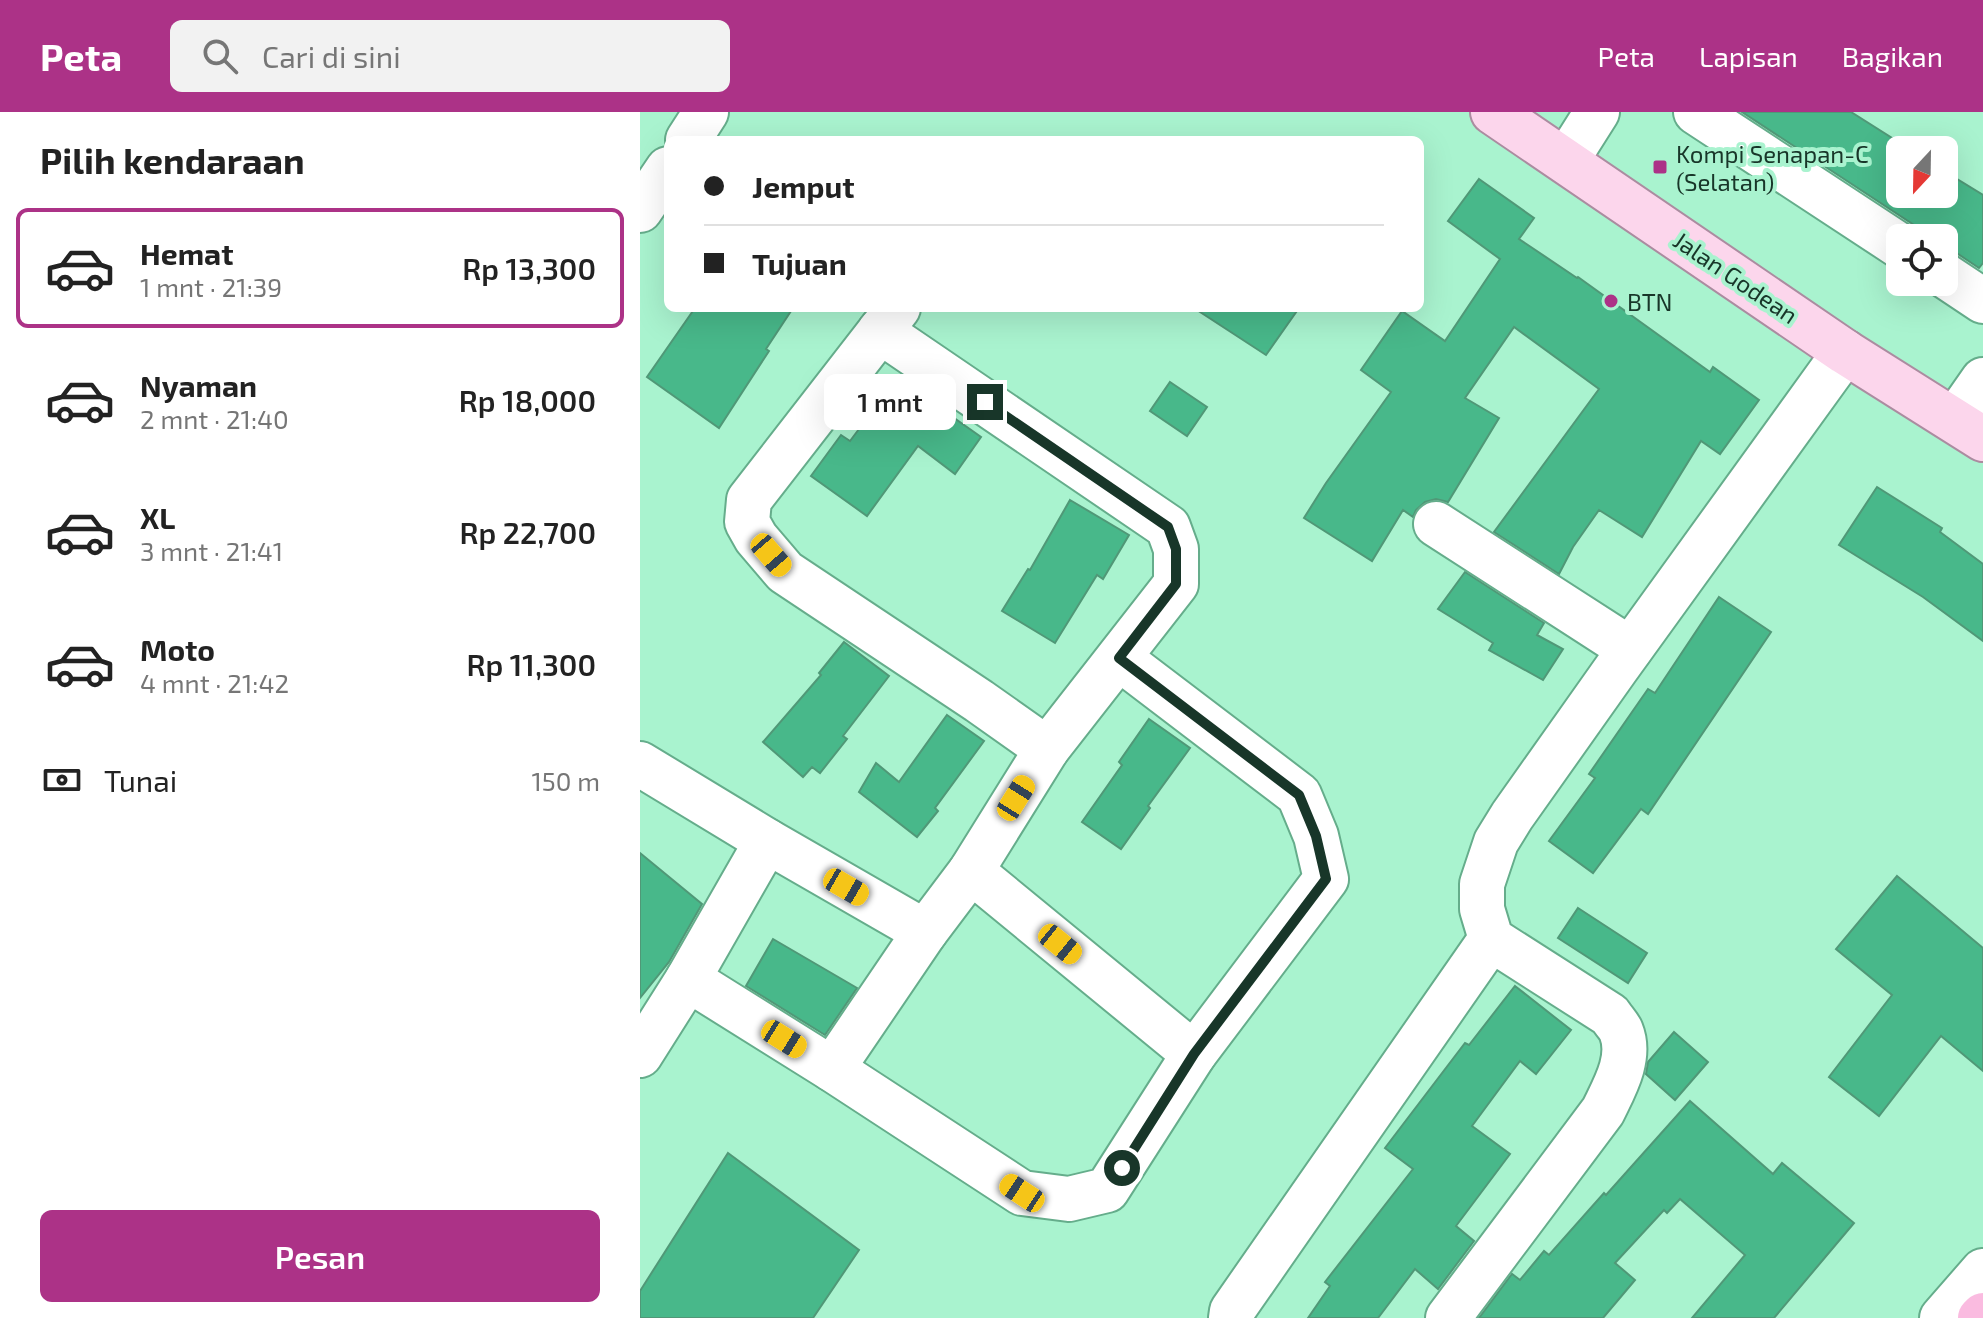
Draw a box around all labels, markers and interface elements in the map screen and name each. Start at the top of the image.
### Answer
search box [170,20,730,92]
text: Peta [40,33,122,79]
icon: search [198,34,242,78]
text: Cari di sini [262,38,401,74]
text: Peta [1598,39,1655,73]
text: Lapisan [1699,39,1798,73]
text: Bagikan [1842,39,1943,73]
north arrow [1886,136,1958,208]
map controls [1886,136,1958,296]
text: Pilih kendaraan [40,138,305,181]
place label: Kompi Senapan-C (Selatan) [1676,139,1869,196]
marker: Kompi Senapan-C (Selatan) [1651,158,1669,176]
text: Jemput [752,168,855,204]
button: locate [1886,224,1958,296]
street label: Jalan Godean [1668,225,1804,329]
icon: car [44,232,116,304]
text: Hemat [140,235,233,271]
text: Tujuan [752,245,847,281]
text: Rp 13,300 [462,250,596,286]
text: 1 mnt · 21:39 [140,271,282,302]
place label: BTN [1627,287,1673,316]
marker: BTN [1602,292,1620,310]
icon: car [44,364,116,436]
text: Nyaman [140,367,257,403]
callout: 1 mnt [825,374,957,430]
text: Rp 18,000 [459,382,596,418]
route end [967,384,1003,420]
text: 1 mnt [857,386,923,417]
text: 2 mnt · 21:40 [140,403,289,434]
icon: car [44,496,116,568]
text: XL [140,499,175,535]
text: Rp 22,700 [459,514,596,550]
car [746,529,796,581]
text: 3 mnt · 21:41 [140,535,283,566]
icon: car [44,628,116,700]
text: Moto [140,631,215,667]
text: Rp 11,300 [466,646,596,682]
text: 4 mnt · 21:42 [140,667,289,698]
icon: cash [40,758,84,802]
text: Tunai [104,762,177,798]
text: 150 m [531,765,600,796]
car [993,771,1039,825]
car [819,865,873,909]
car [1034,920,1086,968]
car [757,1016,811,1062]
route start [1104,1150,1140,1186]
car [995,1170,1049,1216]
button: Pesan [40,1210,600,1302]

